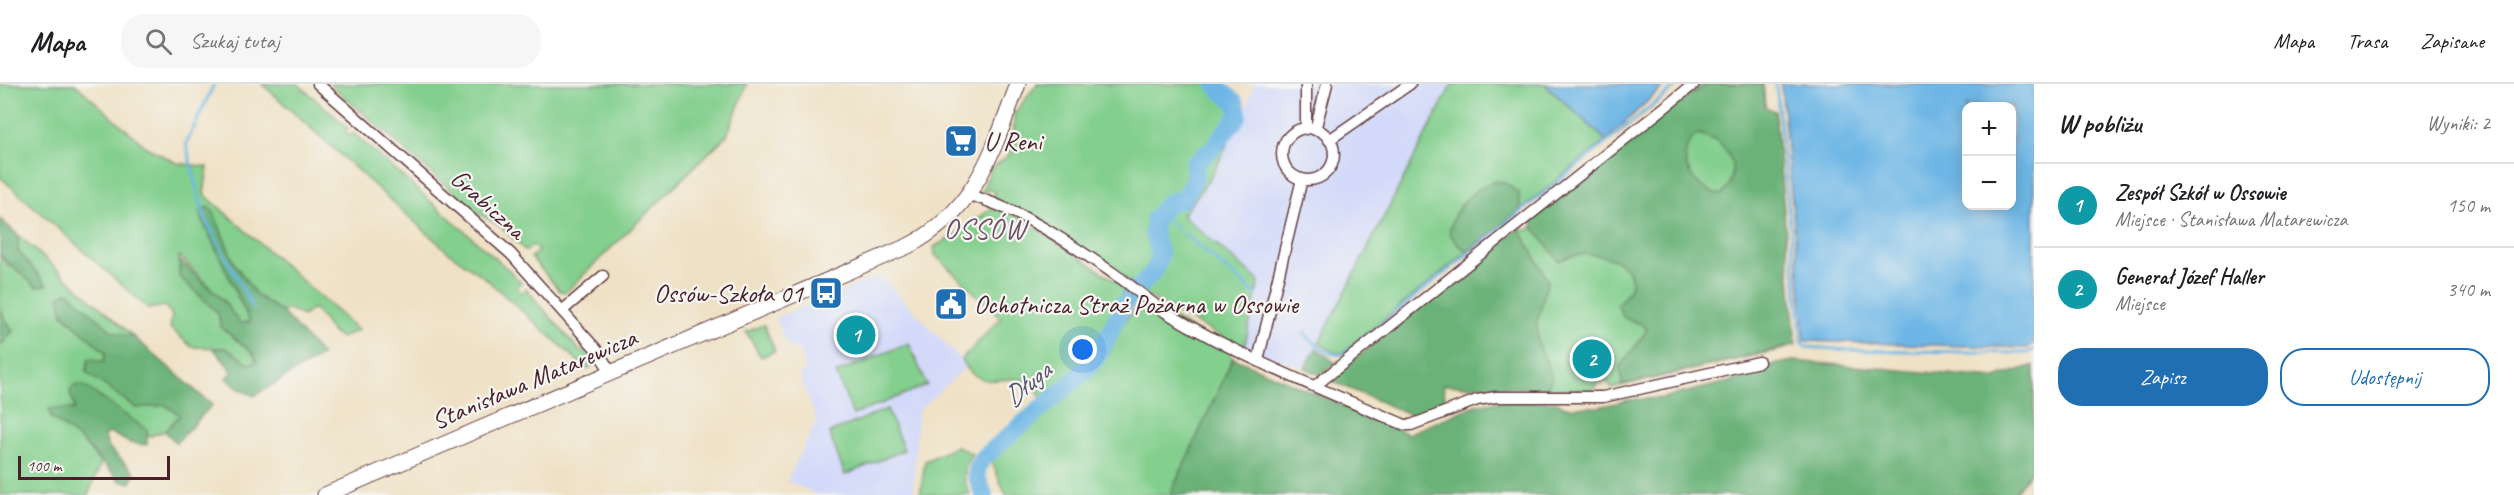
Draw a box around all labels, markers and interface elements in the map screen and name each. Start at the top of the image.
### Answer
search box [121,14,541,68]
text: Mapa [30,24,85,59]
icon: search [142,25,175,58]
text: Szukaj tutaj [190,27,280,55]
text: Mapa [2274,28,2314,54]
text: Trasa [2347,28,2387,54]
text: Zapisane [2420,28,2484,54]
map controls [1962,102,2016,210]
button: + [1962,102,2016,156]
text: W pobliżu [2058,107,2141,140]
text: Wyniki: 2 [2427,111,2490,136]
supermarket icon: U Reni [943,123,979,159]
place label: U Reni [984,125,1045,158]
button: − [1962,156,2016,210]
street label: Grabiczna [444,162,534,248]
text: Zespół Szkół w Ossowie [2115,179,2286,207]
text: 1 [2073,193,2082,218]
text: 150 m [2447,193,2490,218]
text: Miejsce · Stanisława Matarewicza [2115,207,2347,232]
district label: OSSÓW [944,211,1030,246]
text: Generał Józef Haller [2115,263,2264,291]
bus stop icon: Ossów-Szkoła 01 [808,275,844,311]
place label: Ossów-Szkoła 01 [654,277,804,310]
text: 2 [2073,277,2082,302]
text: 340 m [2447,277,2490,302]
public building icon: Ochotnicza Straż Pożarna w Ossowie [933,286,969,322]
place label: Ochotnicza Straż Pożarna w Ossowie [974,288,1299,321]
text: Miejsce [2115,291,2165,316]
pin: 1 [836,312,876,358]
street label: Stanisława Matarewicza [426,320,643,437]
your location [1068,335,1097,364]
pin: 2 [1572,336,1612,382]
button: Zapisz [2058,348,2268,406]
button: Udostępnij [2280,348,2490,406]
water label: Długa [996,353,1060,414]
scale bar [18,453,170,480]
text: 100 m [27,456,61,476]

